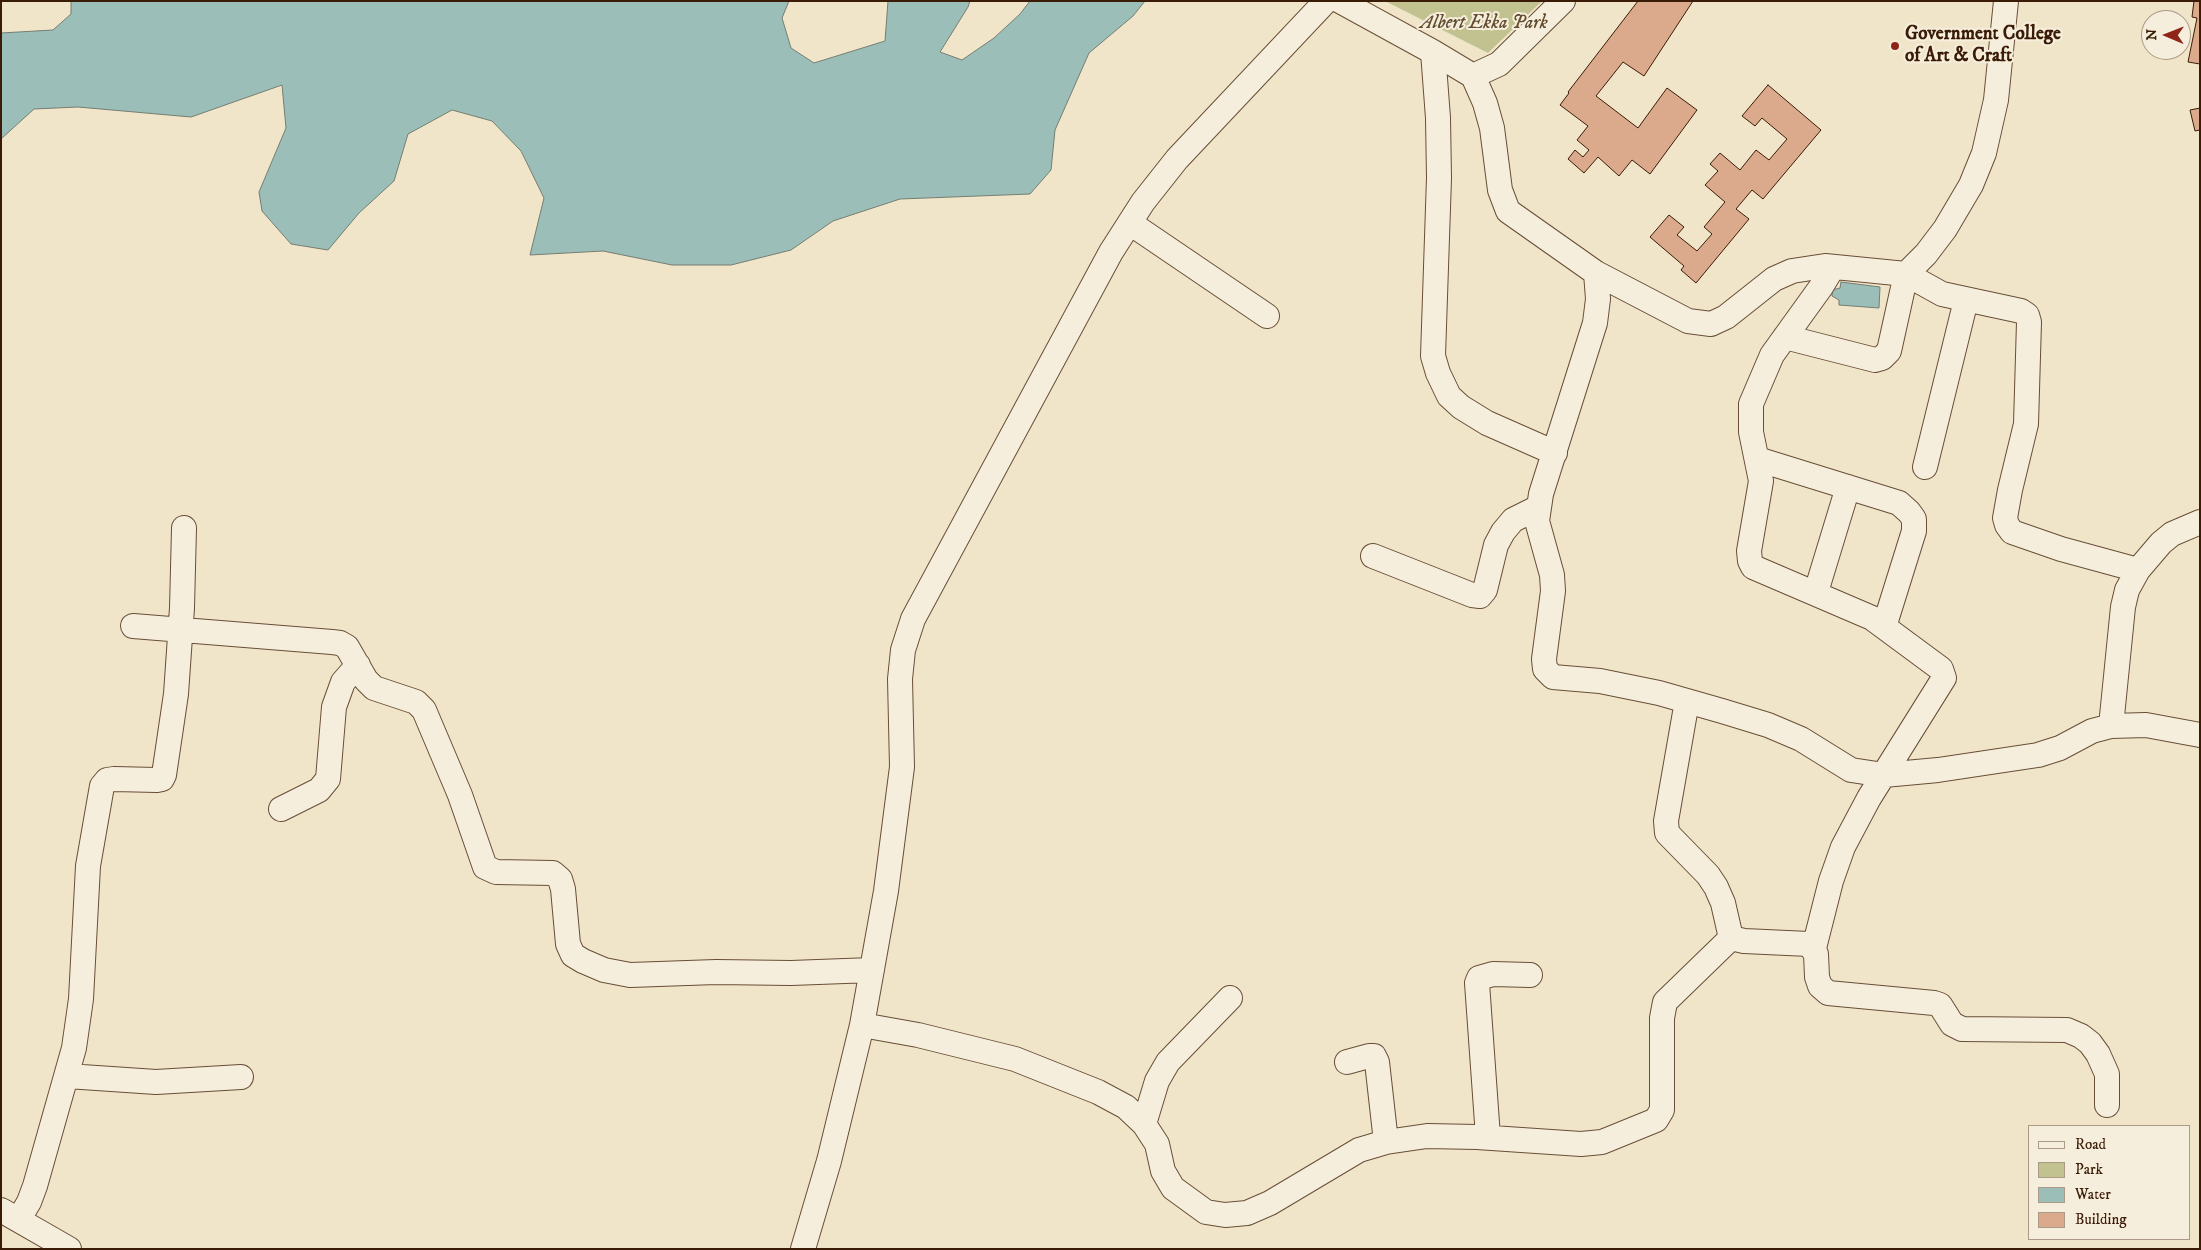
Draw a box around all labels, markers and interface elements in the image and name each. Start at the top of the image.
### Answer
north arrow [2141,10,2191,60]
park label: Albert Ekka Park [1420,13,1548,35]
place label: Government College of Art & Craft [1905,24,2061,68]
text: N [2143,29,2161,41]
marker: Government College of Art & Craft [1889,40,1901,52]
legend [2028,1125,2191,1240]
text: Road [2075,1135,2106,1154]
text: Park [2075,1160,2103,1179]
text: Water [2075,1185,2111,1204]
text: Building [2075,1210,2127,1229]

